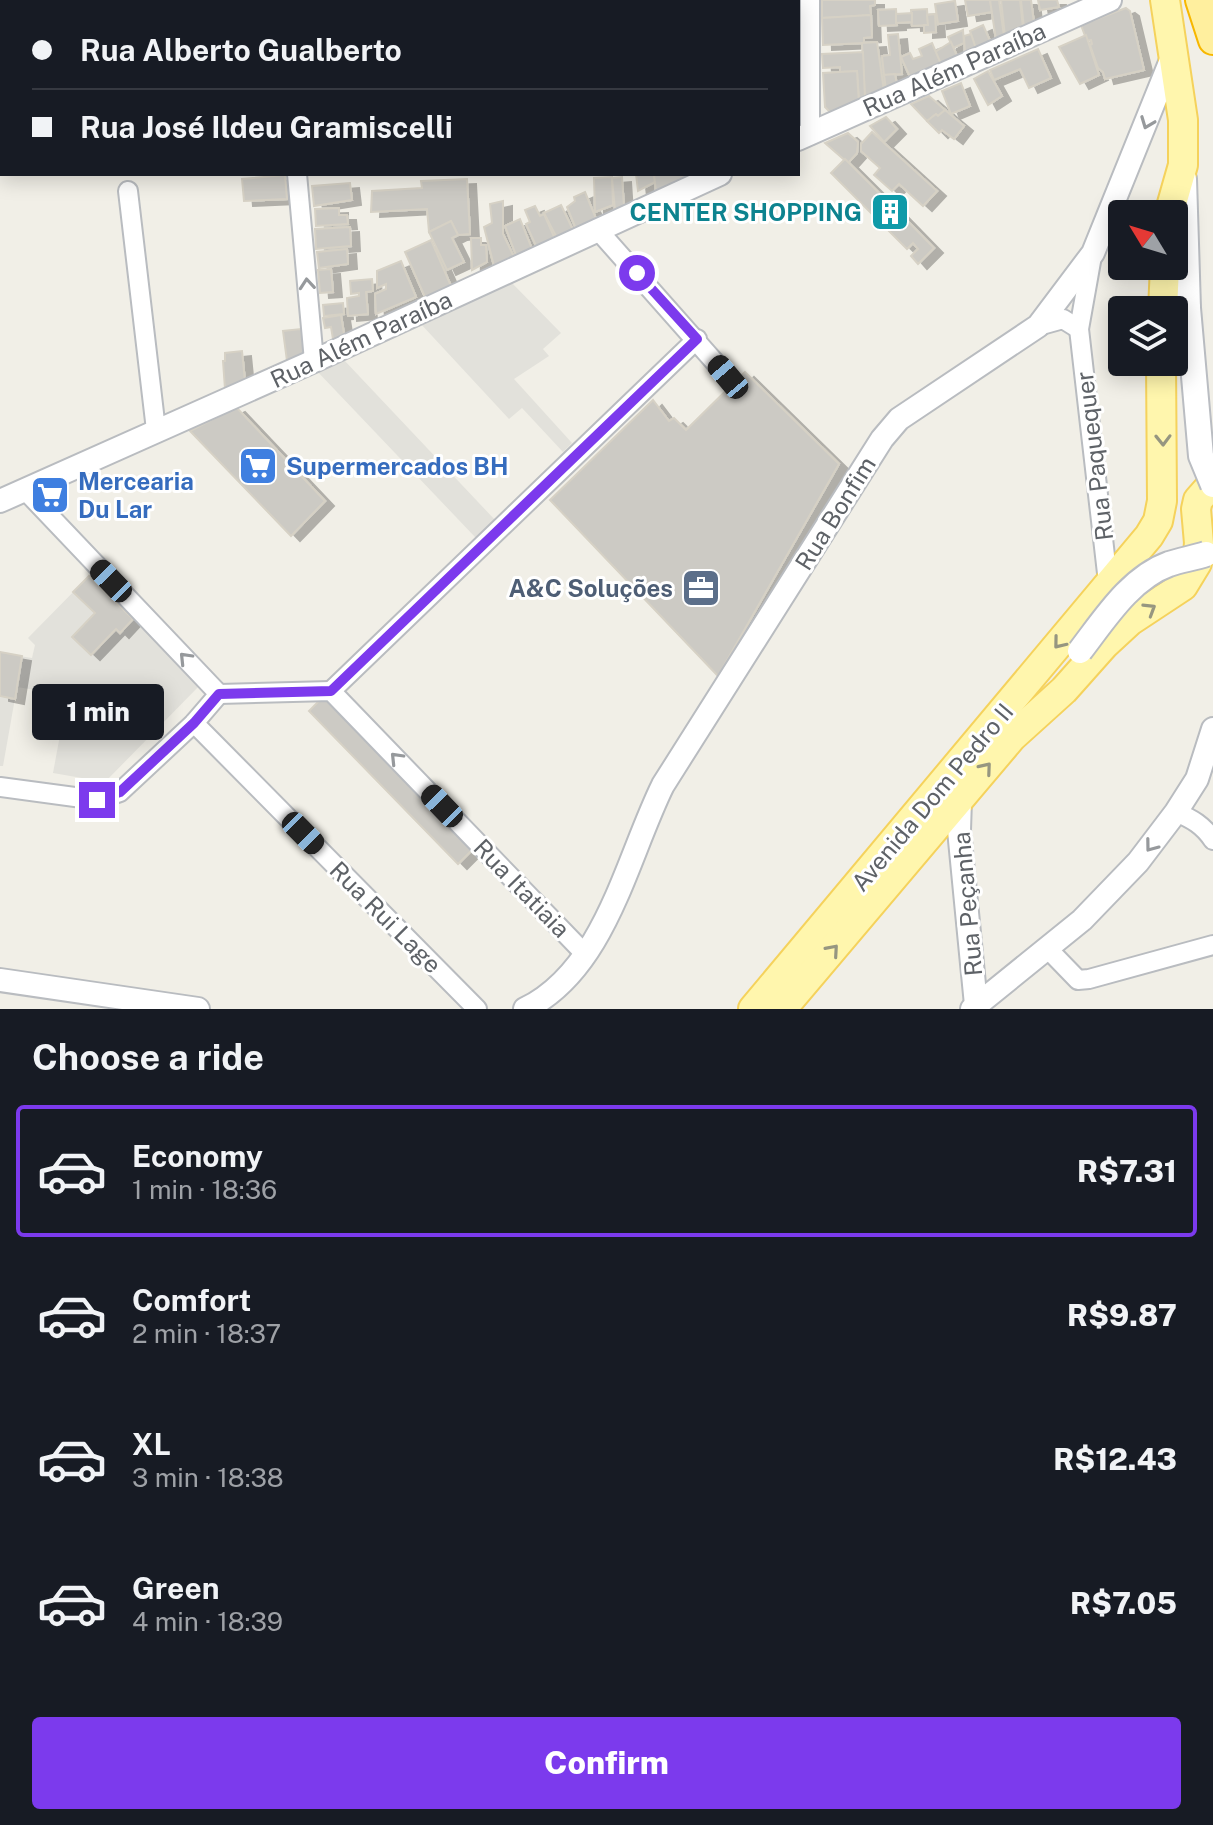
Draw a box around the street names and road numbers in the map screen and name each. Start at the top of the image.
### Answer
street label: Rua Além Paraíba [858,16,1050,122]
street label: Rua Além Paraíba [266,285,456,393]
street label: Rua Paquequer [1070,370,1118,542]
street label: Rua Bonfim [789,451,881,575]
street label: Avenida Dom Pedro II [845,698,1019,896]
street label: Rua Peçanha [947,831,987,977]
street label: Rua Itatiaia [468,833,576,943]
street label: Rua Rui Lage [325,856,447,978]

